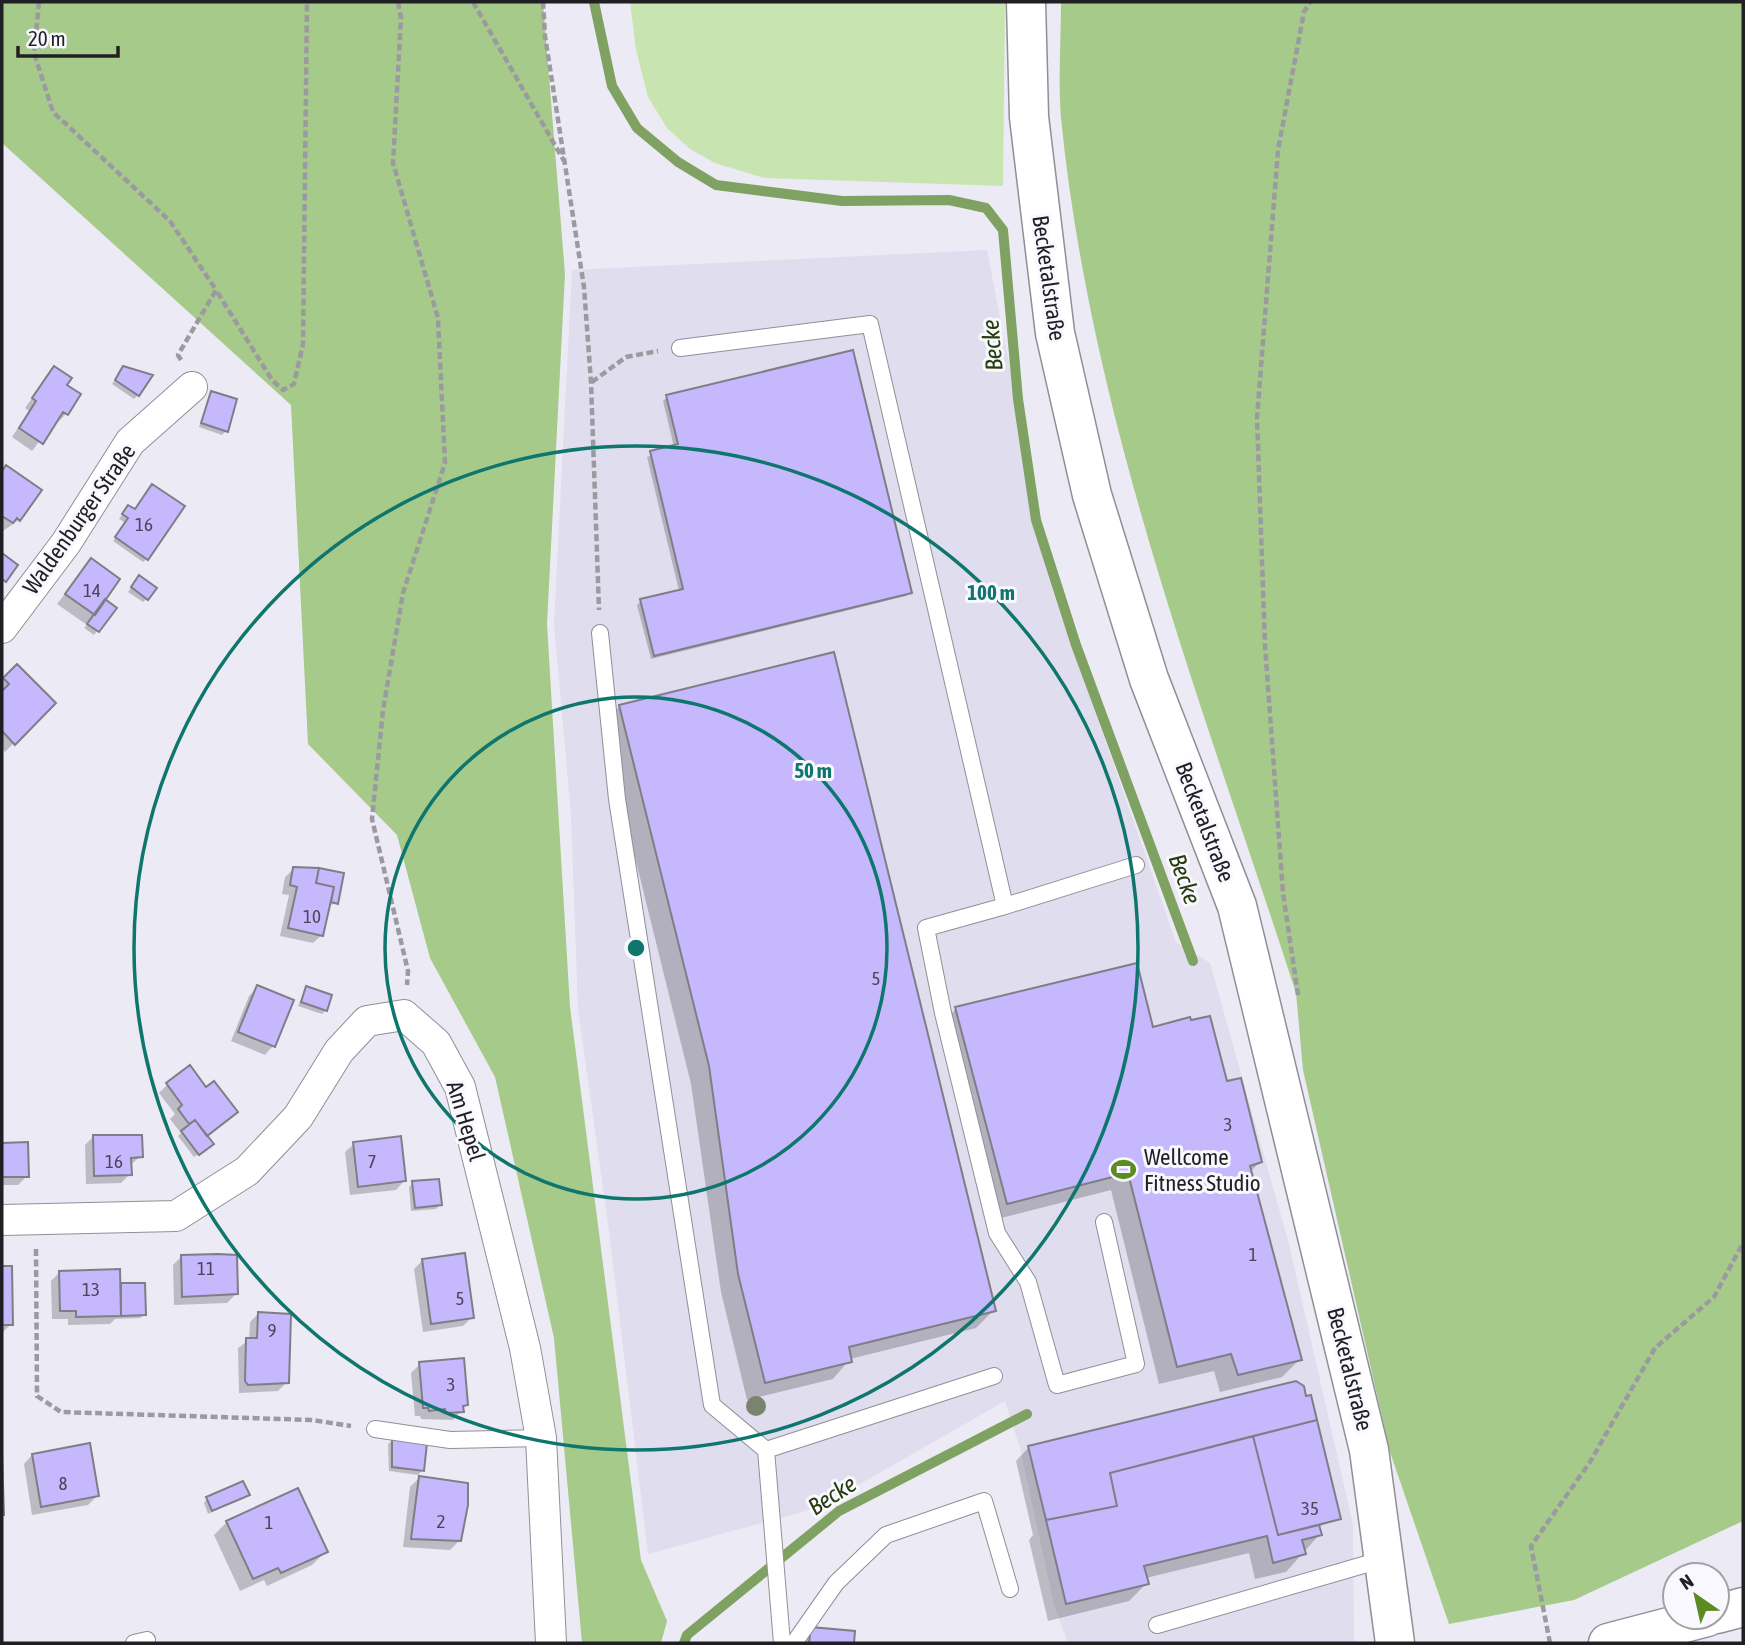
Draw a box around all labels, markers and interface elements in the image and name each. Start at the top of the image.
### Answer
scale bar [18,14,117,58]
text: 20 m [28,26,66,50]
street label: Becketalstraße [1027,214,1071,342]
water label: Becke [976,318,1008,372]
street label: Waldenburger Straße [17,439,141,599]
house number: 16 [135,513,153,535]
house number: 14 [83,579,101,601]
text: 100 m [967,580,1015,604]
text: 50 m [794,758,832,782]
street label: Becketalstraße [1169,758,1241,886]
water label: Becke [1163,850,1207,908]
house number: 10 [303,905,321,927]
centre of rings [624,936,648,960]
house number: 5 [872,967,880,989]
street label: Am Hepel [442,1078,490,1164]
house number: 3 [1224,1113,1232,1135]
place label: Wellcome Fitness Studio [1144,1144,1261,1196]
house number: 16 [105,1150,123,1172]
house number: 7 [368,1150,376,1172]
sports icon: Wellcome Fitness Studio [1110,1156,1138,1184]
house number: 1 [1249,1243,1257,1265]
house number: 11 [197,1257,215,1279]
house number: 13 [82,1278,100,1300]
house number: 5 [456,1287,464,1309]
street label: Becketalstraße [1322,1305,1378,1433]
house number: 9 [268,1319,277,1341]
house number: 3 [447,1373,455,1395]
water label: Becke [803,1470,861,1520]
house number: 8 [59,1472,68,1494]
house number: 35 [1301,1497,1319,1519]
house number: 2 [437,1510,445,1532]
house number: 1 [265,1511,273,1533]
north arrow [1661,1561,1731,1631]
text: N [1676,1570,1697,1594]

